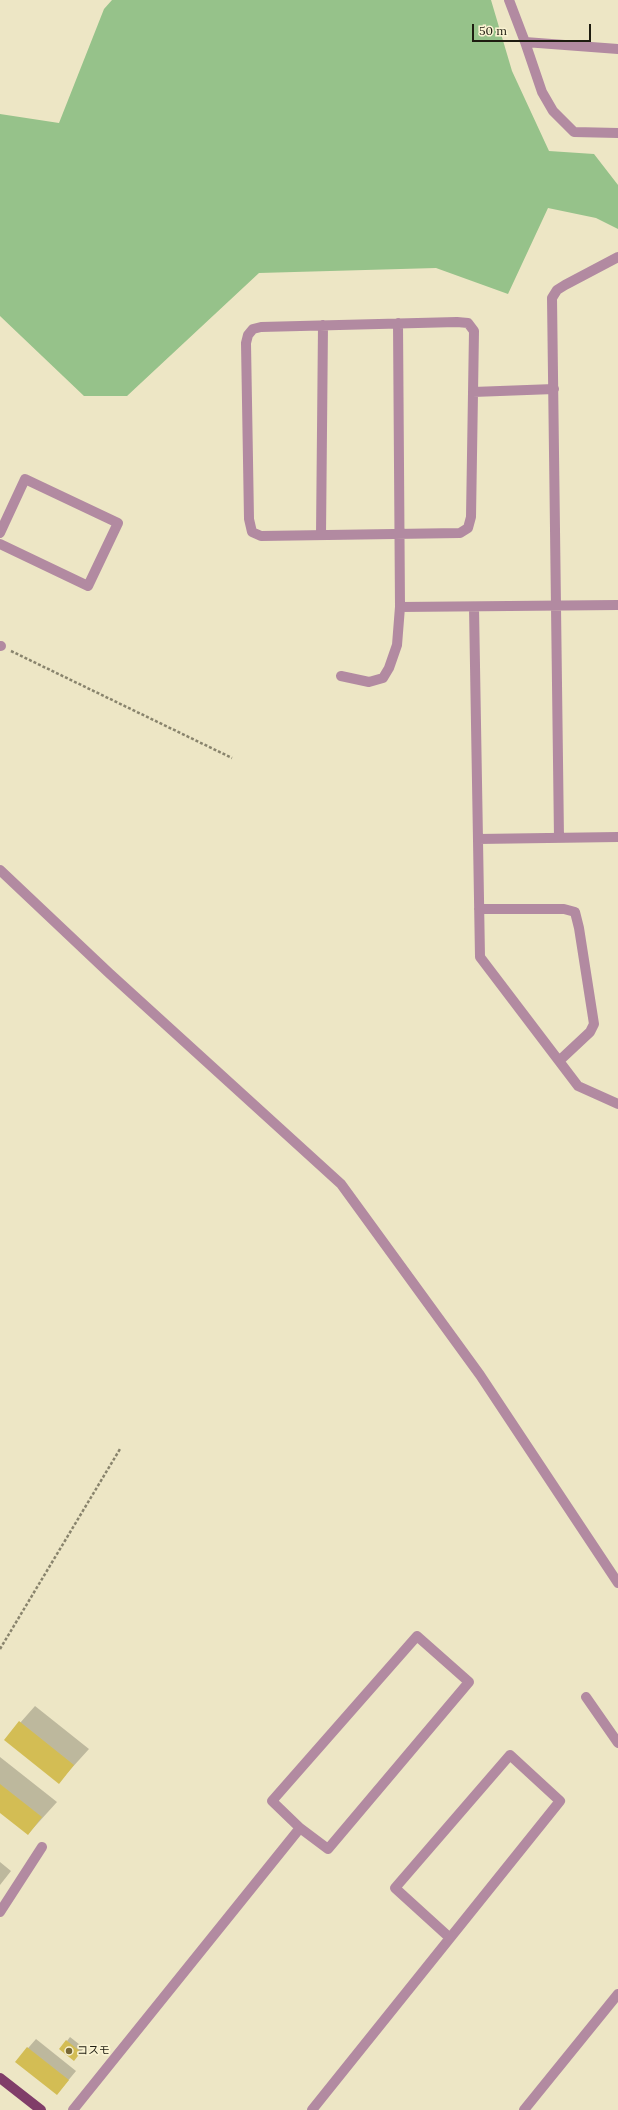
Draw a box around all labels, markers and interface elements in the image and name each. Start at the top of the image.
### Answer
scale bar [474,16,593,42]
text: 50 m [479,23,507,38]
place label: コスモ [77,2044,110,2058]
marker: コスモ [64,2046,74,2056]

